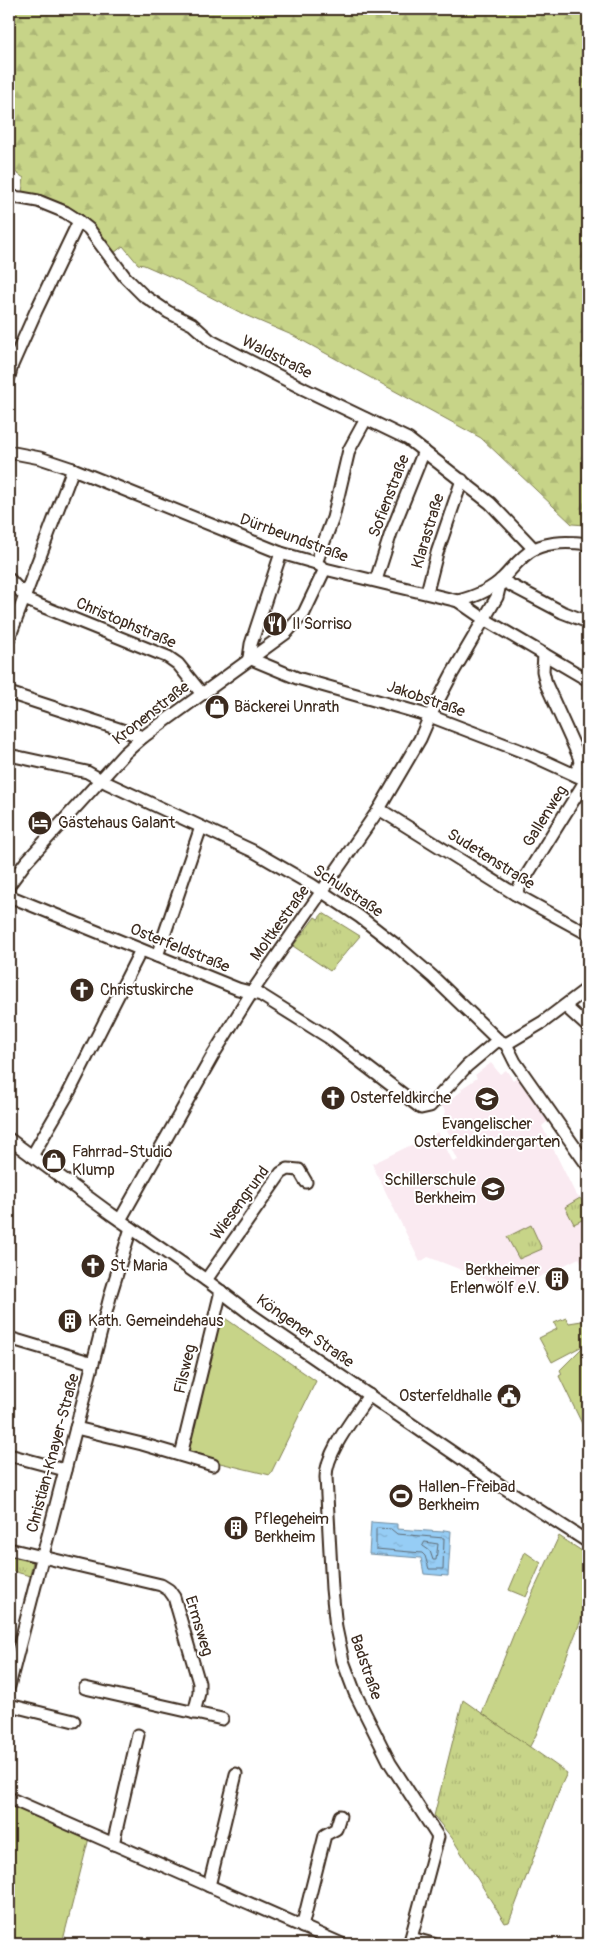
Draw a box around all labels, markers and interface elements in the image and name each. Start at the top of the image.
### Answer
street label: Waldstraße [239,331,316,383]
street label: Sofienstraße [364,452,414,540]
street label: Klarastraße [407,491,449,571]
street label: Dürrbeundstraße [237,509,351,567]
street label: Christophstraße [73,593,179,653]
restaurant icon: Il Sorriso [262,611,288,637]
place label: Il Sorriso [292,614,352,634]
street label: Jakobstraße [384,676,468,722]
street label: Kronenstraße [109,677,194,749]
shop icon: Bäckerei Unrath [204,694,230,720]
place label: Bäckerei Unrath [234,697,339,717]
street label: Gallenweg [518,781,572,851]
hotel icon: Gästehaus Galant [27,810,53,836]
place label: Gästehaus Galant [58,813,176,833]
street label: Sudetenstraße [444,824,539,894]
street label: Schulstraße [309,860,387,922]
street label: Moltkestraße [246,881,314,965]
street label: Osterfeldstraße [127,919,233,977]
church icon: Christuskirche [69,977,95,1003]
place label: Christuskirche [100,980,194,1000]
church icon: Osterfeldkirche [320,1085,346,1111]
school or university icon: Evangelischer Osterfeldkindergarten [474,1086,500,1112]
place label: Osterfeldkirche [350,1088,451,1108]
place label: Evangelischer Osterfeldkindergarten [414,1114,560,1152]
place label: Fahrrad-Studio Klump [72,1142,173,1180]
shop icon: Fahrrad-Studio Klump [41,1148,67,1174]
street label: Wiesengrund [206,1162,274,1244]
place label: Schillerschule Berkheim [384,1170,476,1208]
school or university icon: Schillerschule Berkheim [480,1176,506,1202]
church icon: St. Maria [80,1253,106,1279]
place label: St. Maria [110,1256,168,1276]
place label: Berkheimer Erlenwölf e.V. [450,1260,540,1298]
building icon: Berkheimer Erlenwölf e.V. [544,1266,570,1292]
street label: Köngener Straße [252,1290,358,1372]
building icon: Kath. Gemeindehaus [57,1308,83,1334]
place label: Kath. Gemeindehaus [88,1311,223,1331]
street label: Filsweg [170,1342,200,1396]
street label: Christian-Knayer-Straße [22,1371,84,1535]
public building icon: Osterfeldhalle [496,1383,522,1409]
place label: Osterfeldhalle [399,1386,492,1406]
place label: Hallen-Freibad Berkheim [418,1477,516,1515]
sports icon: Hallen-Freibad Berkheim [388,1483,414,1509]
place label: Pflegeheim Berkheim [254,1509,329,1547]
building icon: Pflegeheim Berkheim [223,1515,249,1541]
street label: Ermsweg [180,1593,218,1659]
street label: Badstraße [346,1632,387,1702]

